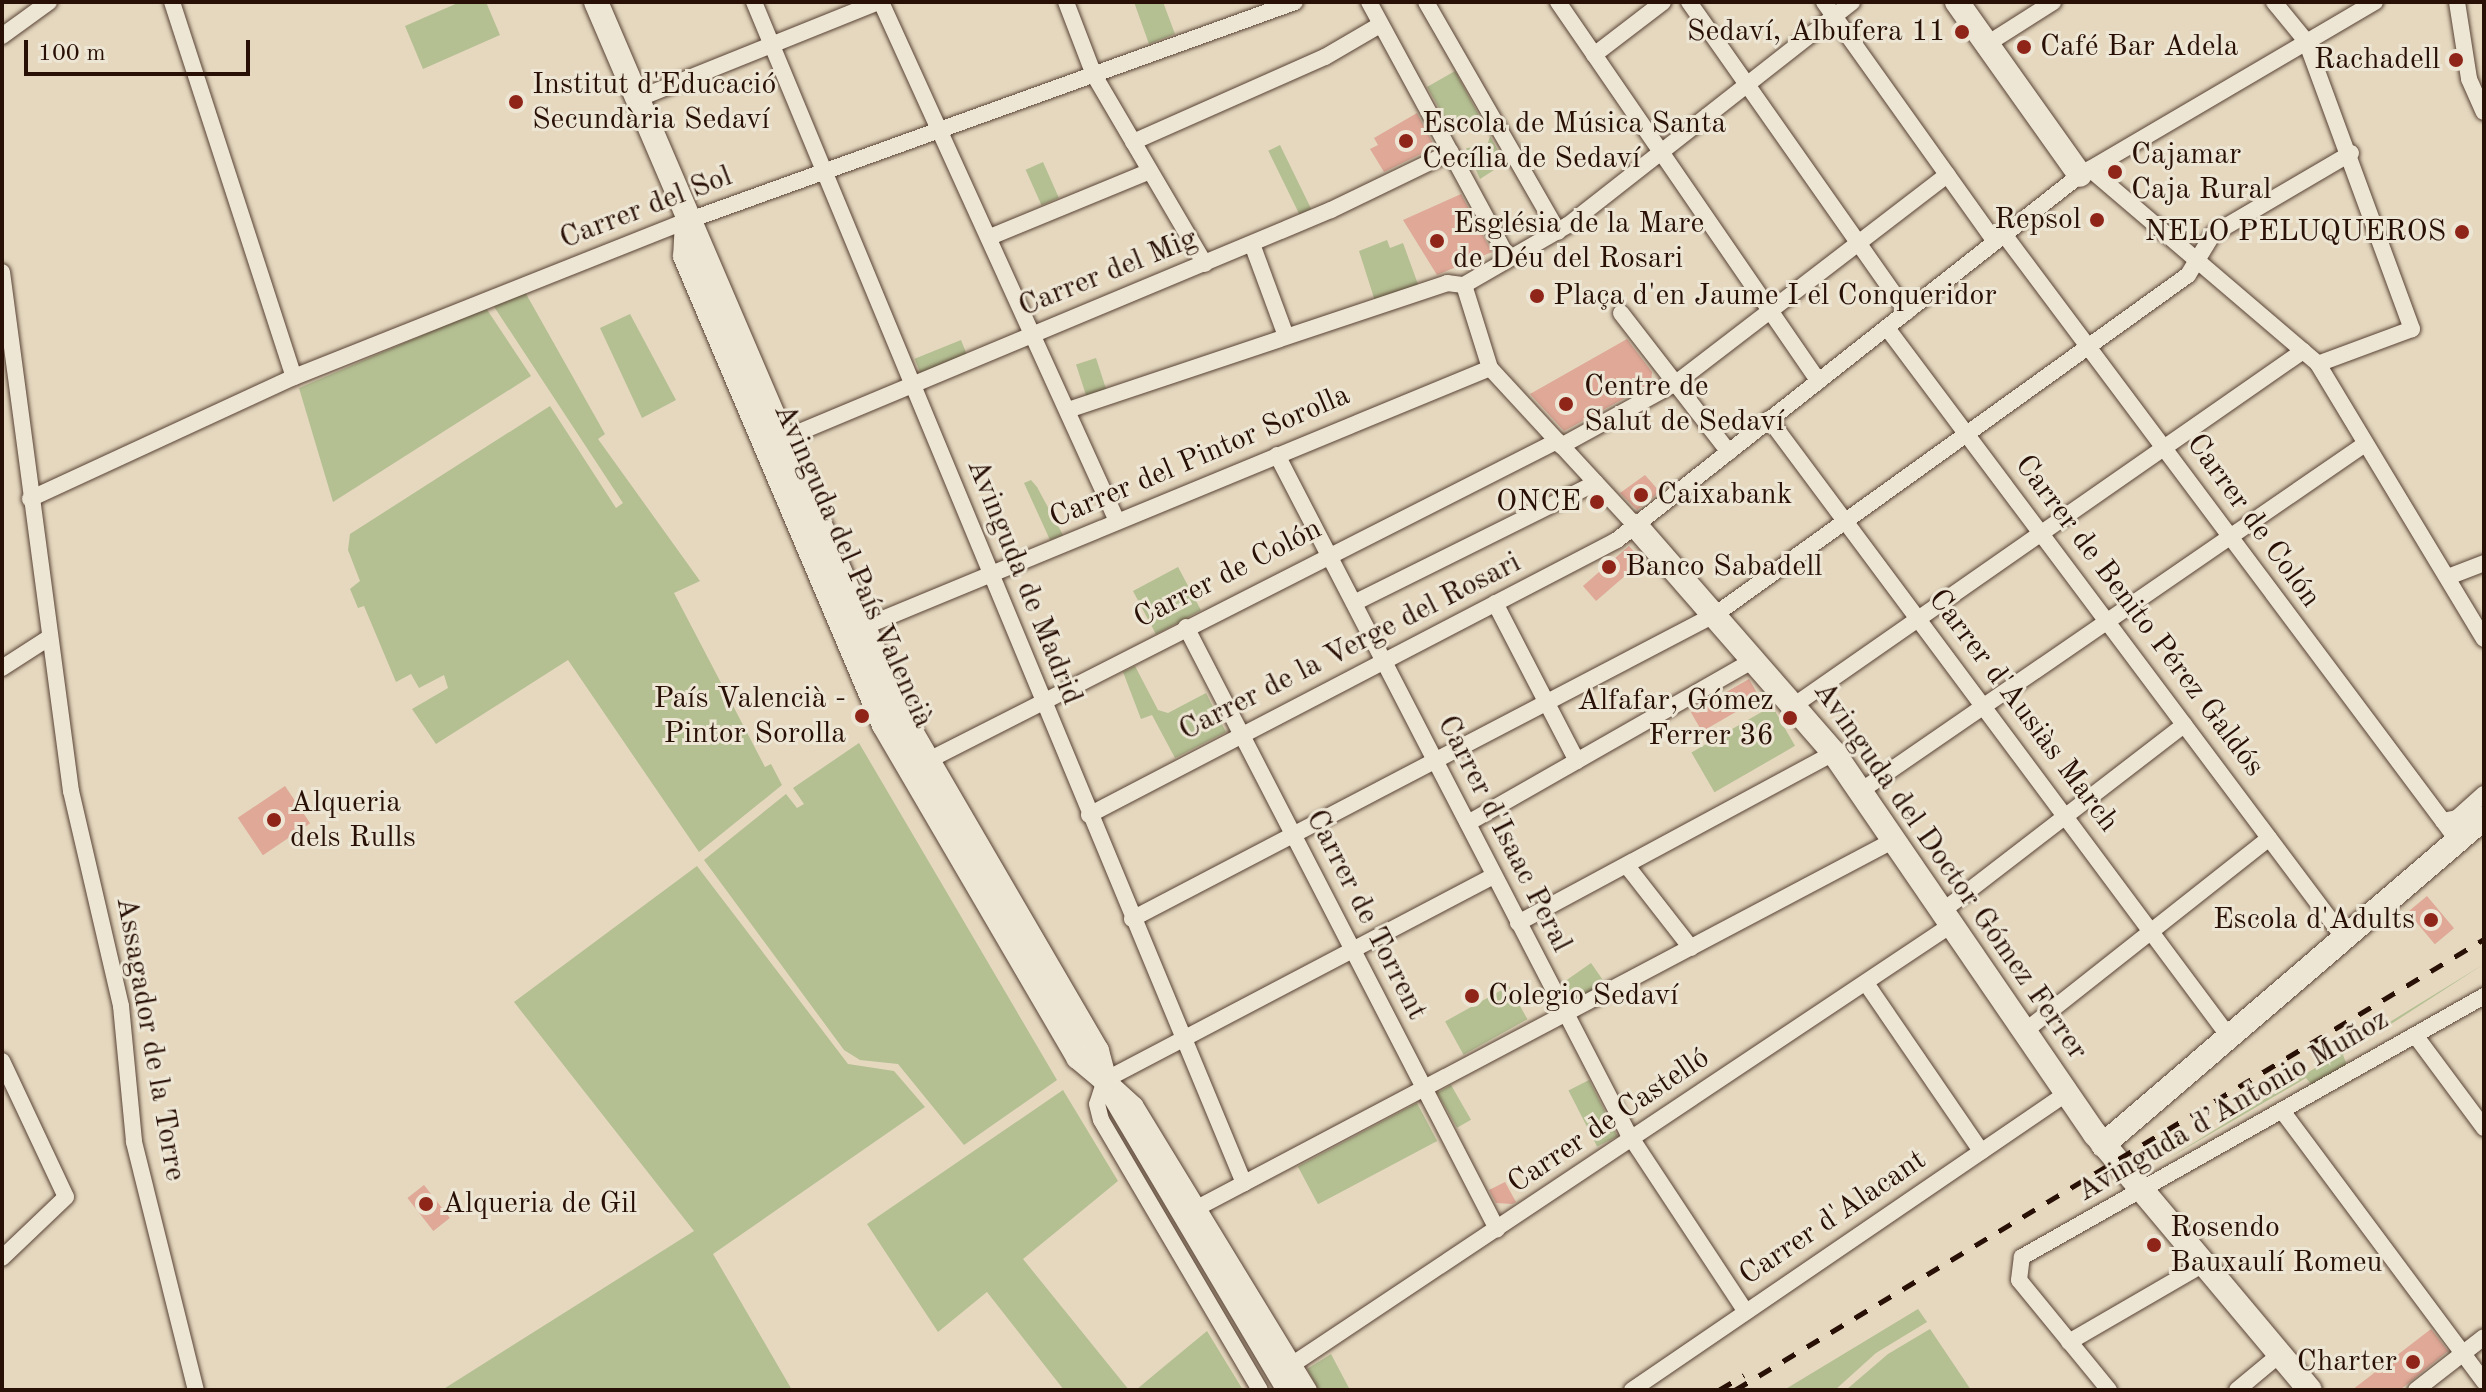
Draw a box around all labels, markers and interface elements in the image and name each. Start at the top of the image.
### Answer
place label: Sedaví, Albufera 11 [1687,14,1946,50]
marker: Sedaví, Albufera 11 [1953,23,1971,41]
scale bar [28,24,254,74]
place label: Café Bar Adela [2040,29,2239,65]
marker: Café Bar Adela [2015,38,2033,56]
text: 100 m [38,42,106,66]
place label: Rachadell [2314,42,2440,78]
marker: Rachadell [2447,51,2465,69]
place label: Institut d'Educació Secundària Sedaví [532,67,776,138]
marker: Institut d'Educació Secundària Sedaví [507,93,525,111]
place label: Escola de Música Santa Cecília de Sedaví [1422,106,1726,176]
marker: Escola de Música Santa Cecília de Sedaví [1397,132,1415,150]
place label: Cajamar Caja Rural [2131,137,2271,208]
street label: Carrer del Sol [555,159,737,257]
marker: Cajamar Caja Rural [2106,163,2124,181]
place label: Repsol [1994,202,2081,238]
place label: Església de la Mare de Déu del Rosari [1453,206,1704,276]
marker: Repsol [2088,211,2106,229]
place label: NELO PELUQUEROS [2144,214,2446,250]
street label: Carrer del Mig [1013,221,1203,325]
marker: NELO PELUQUEROS [2453,223,2471,241]
marker: Església de la Mare de Déu del Rosari [1428,232,1446,250]
place label: Plaça d'en Jaume I el Conqueridor [1553,278,1997,314]
marker: Plaça d'en Jaume I el Conqueridor [1528,287,1546,305]
place label: Centre de Salut de Sedaví [1584,369,1784,440]
street label: Carrer del Pintor Sorolla [1045,377,1355,537]
marker: Centre de Salut de Sedaví [1555,393,1577,415]
street label: Avinguda del País Valencià [765,398,941,734]
street label: Carrer de Colón [2178,427,2328,615]
street label: Carrer de Benito Pérez Galdós [2006,448,2272,784]
street label: Avinguda de Madrid [958,454,1090,710]
place label: Caixabank [1657,477,1792,513]
place label: ONCE [1496,484,1581,520]
marker: Caixabank [1632,486,1650,504]
marker: ONCE [1588,493,1606,511]
street label: Carrer de Colón [1128,511,1328,637]
street label: Carrer de la Verge del Rosari [1173,545,1527,749]
place label: Banco Sabadell [1625,549,1822,585]
marker: Banco Sabadell [1600,558,1618,576]
street label: Carrer d'Ausiàs March [1920,582,2126,840]
street label: Avinguda del Doctor Gómez Ferrer [1805,675,2095,1067]
place label: País Valencià - Pintor Sorolla [653,681,846,752]
place label: Alfafar, Gómez Ferrer 36 [1577,683,1774,754]
marker: País Valencià - Pintor Sorolla [853,707,871,725]
marker: Alfafar, Gómez Ferrer 36 [1781,709,1799,727]
street label: Carrer d'Isaac Peral [1429,710,1579,958]
place label: Alqueria dels Rulls [290,785,416,856]
street label: Carrer de Torrent [1297,804,1435,1026]
marker: Alqueria dels Rulls [265,811,283,829]
street label: Assagador de la Torre [107,894,193,1184]
place label: Escola d'Adults [2213,902,2415,938]
marker: Escola d'Adults [2422,911,2440,929]
place label: Colegio Sedaví [1488,978,1678,1014]
marker: Colegio Sedaví [1463,987,1481,1005]
street label: Avinguda d’Antonio Muñoz [2071,1002,2395,1210]
street label: Carrer de Castelló [1501,1040,1717,1202]
street label: Carrer d'Alacant [1733,1142,1933,1294]
place label: Alqueria de Gil [442,1186,637,1222]
marker: Alqueria de Gil [417,1195,435,1213]
place label: Rosendo Bauxaulí Romeu [2170,1210,2383,1280]
marker: Rosendo Bauxaulí Romeu [2145,1236,2163,1254]
place label: Charter [2297,1344,2397,1380]
marker: Charter [2404,1353,2422,1371]

